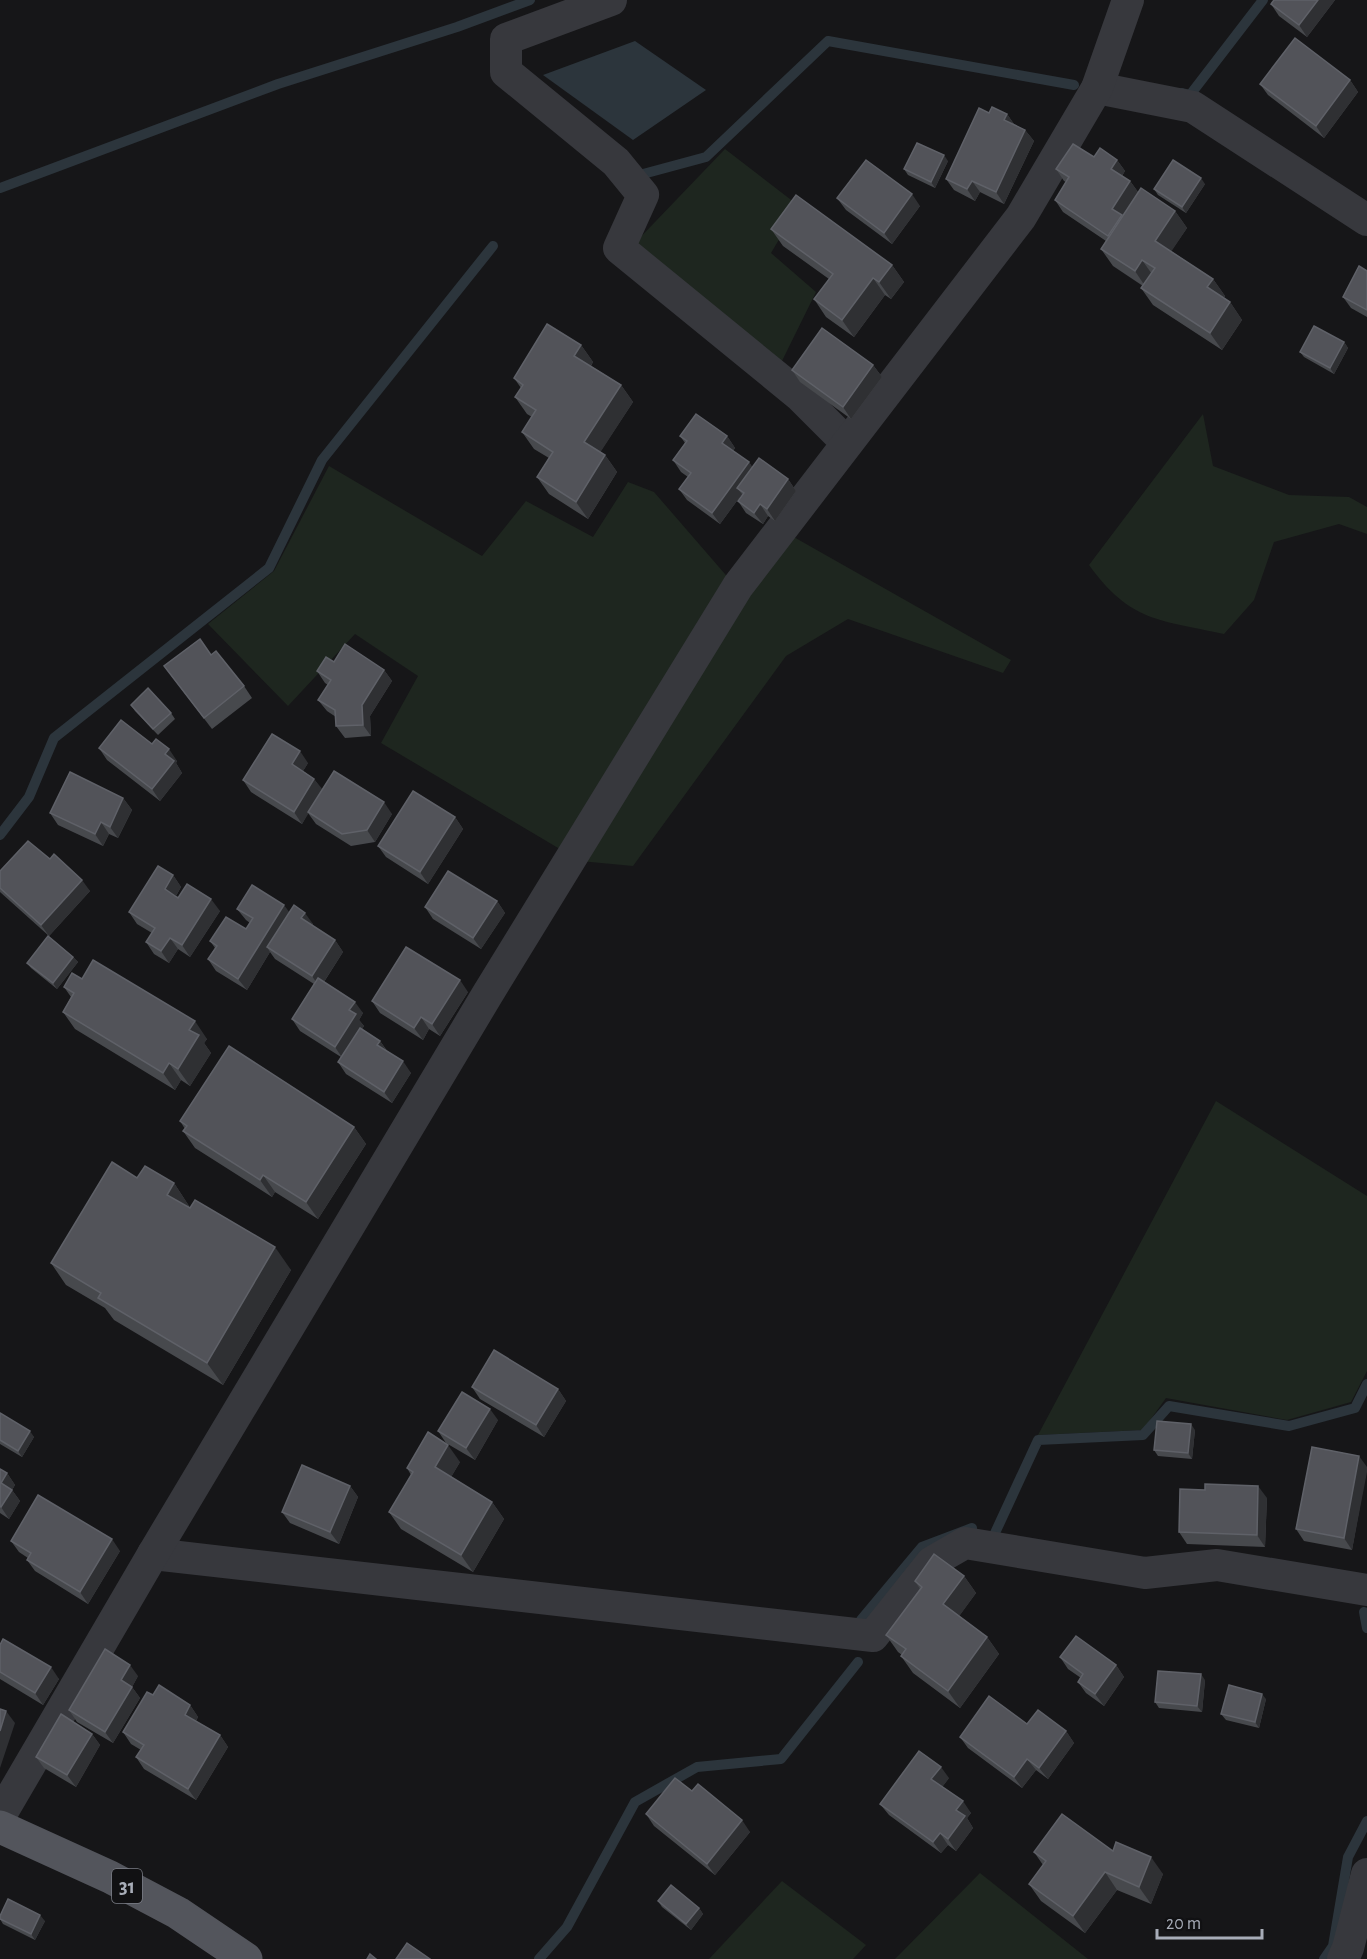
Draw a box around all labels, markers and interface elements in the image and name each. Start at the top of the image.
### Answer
road number: 31 [112,1869,142,1903]
scale bar [1157,1902,1262,1940]
text: 20 m [1166,1915,1201,1933]

